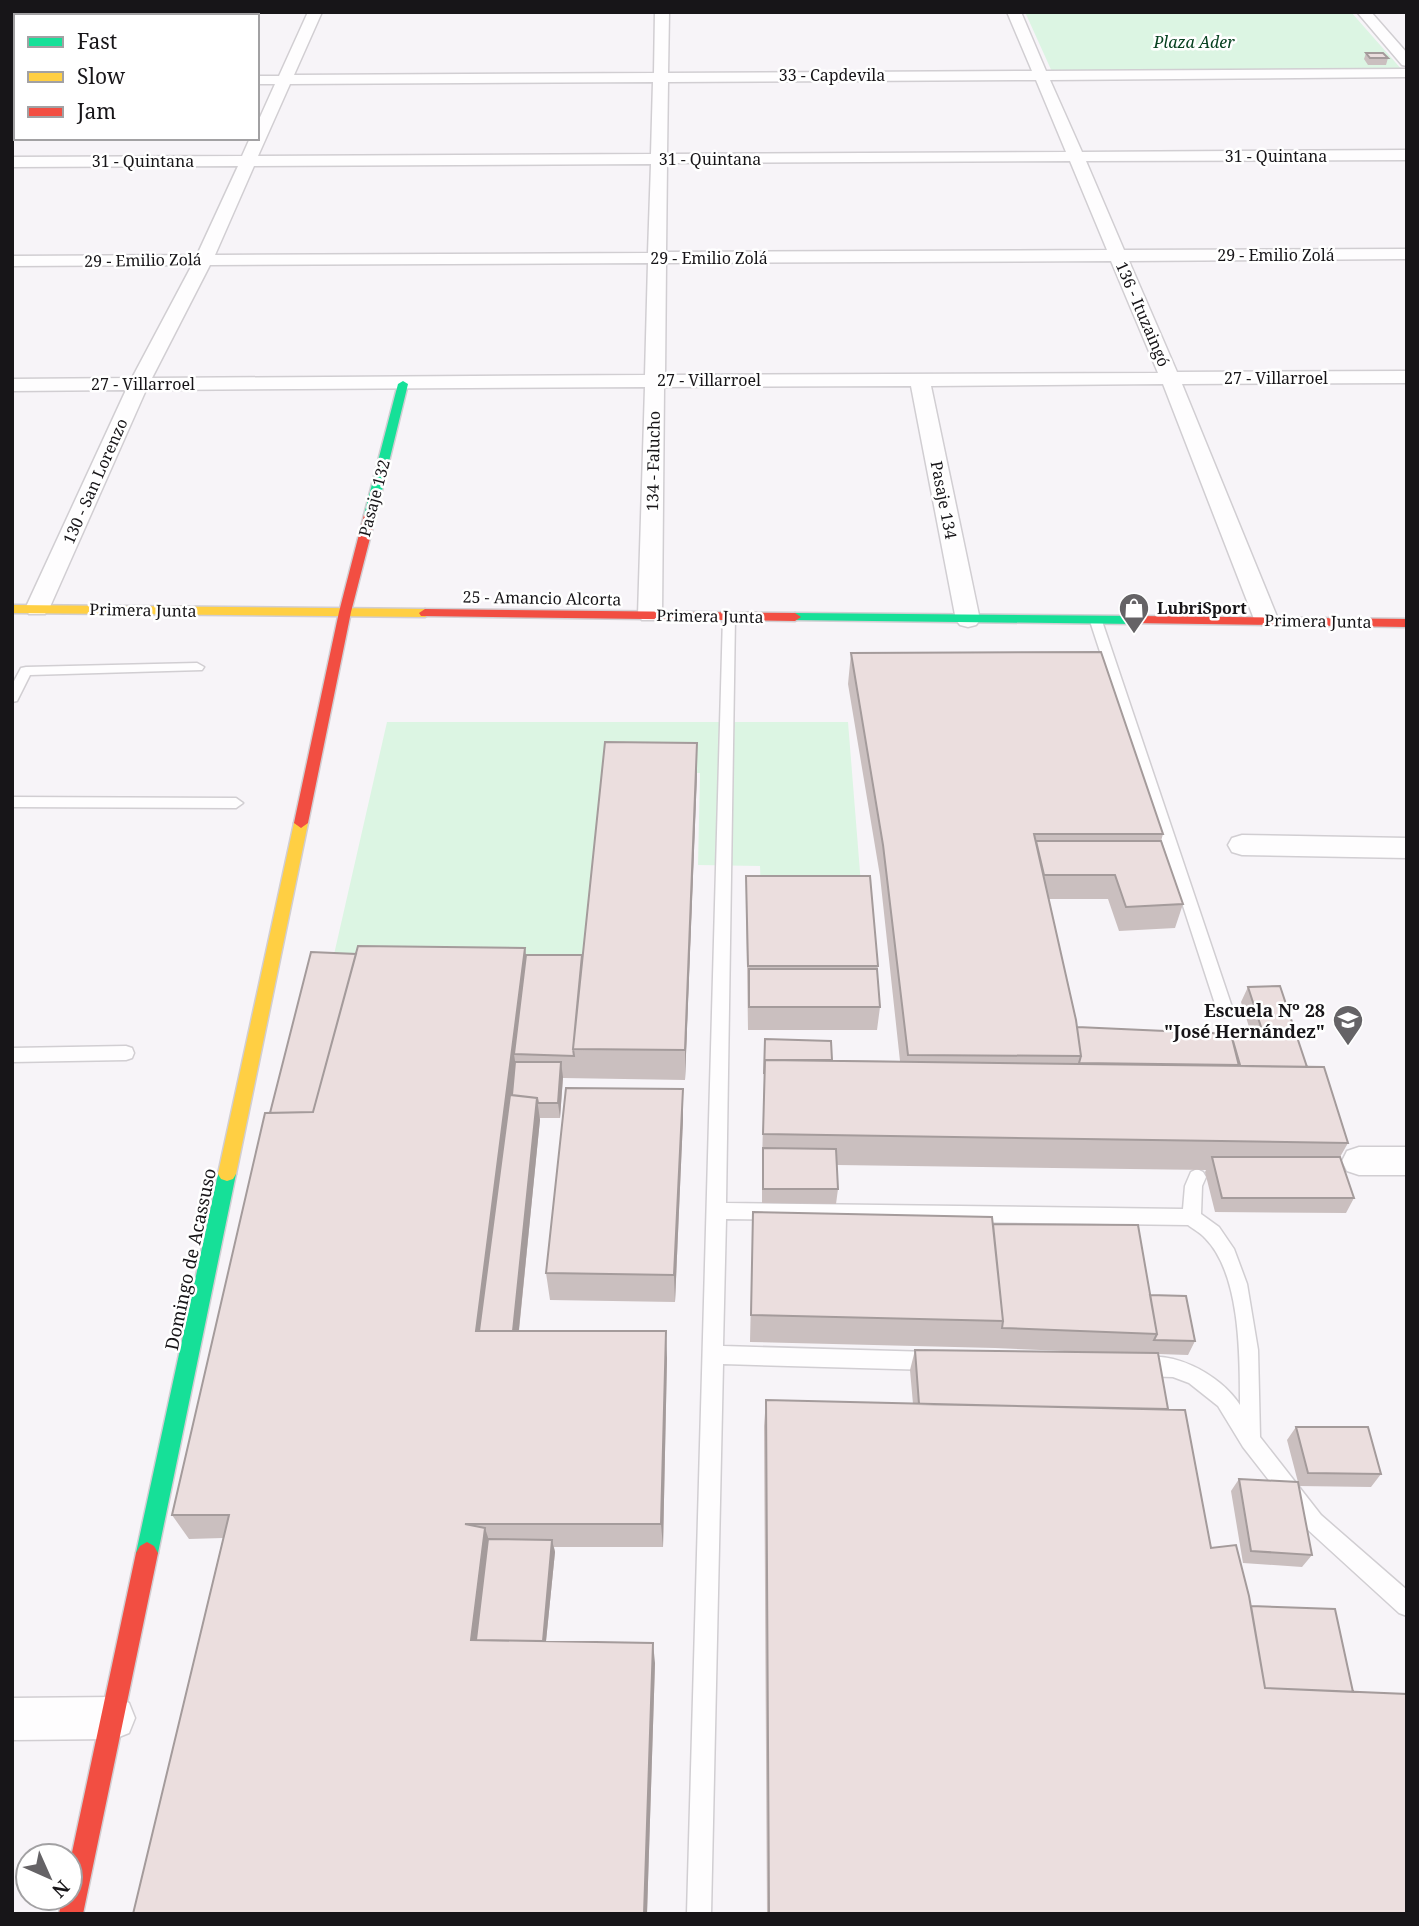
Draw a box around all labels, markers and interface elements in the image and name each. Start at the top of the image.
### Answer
legend [14,14,259,140]
text: Fast [77,27,117,55]
park label: Plaza Ader [1152,31,1235,53]
text: Slow [77,62,126,90]
street label: 33 - Capdevila [779,64,885,86]
text: Jam [76,97,116,125]
street label: 31 - Quintana [1225,145,1327,167]
street label: 31 - Quintana [659,148,761,170]
street label: 31 - Quintana [92,150,194,172]
street label: 29 - Emilio Zolá [1217,244,1335,266]
street label: 29 - Emilio Zolá [650,247,768,269]
street label: 29 - Emilio Zolá [84,248,202,272]
street label: 136 - Ituzaingó [1111,258,1175,370]
street label: 27 - Villarroel [1224,367,1328,389]
street label: 27 - Villarroel [657,369,761,391]
street label: 27 - Villarroel [91,373,195,395]
street label: 134 - Falucho [641,411,665,511]
street label: 130 - San Lorenzo [57,415,133,547]
street label: Pasaje 132 [353,457,395,539]
street label: Pasaje 134 [926,459,962,541]
street label: 25 - Amancio Alcorta [462,586,622,610]
shop icon: LubriSport [1117,591,1151,635]
place label: LubriSport [1157,597,1247,619]
street label: Primera Junta [89,598,197,622]
street label: Primera Junta [656,604,764,628]
street label: Primera Junta [1264,609,1372,633]
place label: Escuela Nº 28 "José Hernández" [1164,998,1325,1043]
school or university icon: Escuela Nº 28 "José Hernández" [1331,1003,1365,1047]
street label: Domingo de Acassuso [159,1166,221,1352]
north arrow [14,1842,84,1912]
text: N [47,1875,76,1904]

